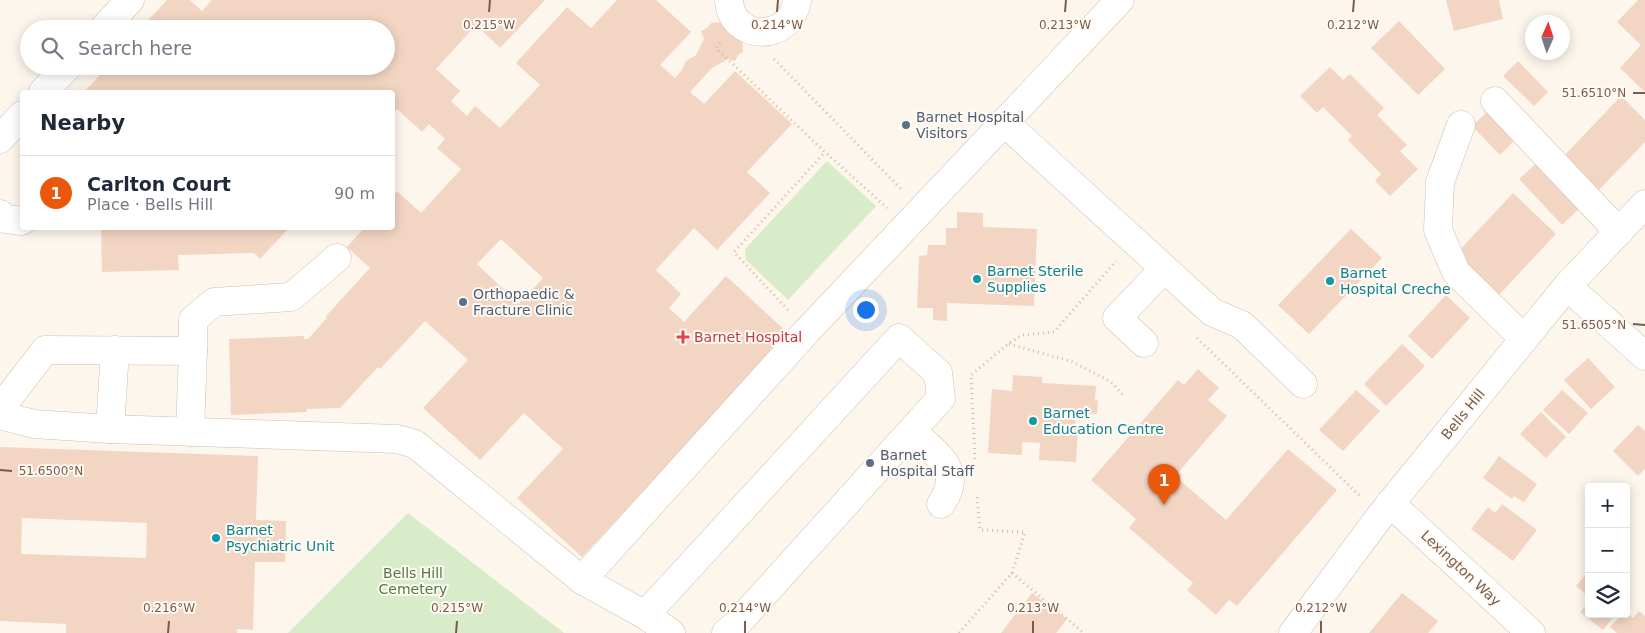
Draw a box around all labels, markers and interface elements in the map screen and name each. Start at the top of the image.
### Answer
north arrow [1525,15,1570,60]
text: 0.215°W [463,18,515,32]
text: 0.214°W [751,18,803,32]
text: 0.213°W [1039,18,1091,32]
text: 0.212°W [1327,18,1379,32]
search box [20,20,395,75]
icon: search [38,34,66,62]
text: Search here [78,37,192,59]
text: 51.6510°N [1562,86,1626,100]
place label: Barnet Hospital Visitors [916,109,1024,141]
text: Nearby [40,111,125,135]
marker: Barnet Hospital Visitors [900,119,912,131]
text: Carlton Court [87,173,231,195]
text: 1 [50,184,62,203]
text: 90 m [334,184,375,203]
text: Place · Bells Hill [87,195,213,214]
place label: Barnet Sterile Supplies [987,263,1083,295]
place label: Barnet Hospital Creche [1340,265,1451,297]
marker: Barnet Sterile Supplies [971,273,983,285]
marker: Barnet Hospital Creche [1324,275,1336,287]
place label: Orthopaedic & Fracture Clinic [473,286,575,318]
marker: Orthopaedic & Fracture Clinic [457,296,469,308]
your location [853,297,879,323]
text: 51.6505°N [1562,318,1626,332]
place label: Barnet Hospital [694,329,802,345]
marker: Barnet Hospital [676,330,690,344]
street label: Bells Hill [1438,386,1488,442]
place label: Barnet Education Centre [1043,405,1164,437]
marker: Barnet Education Centre [1027,415,1039,427]
place label: Barnet Hospital Staff [880,447,975,479]
marker: Barnet Hospital Staff [864,457,876,469]
text: 51.6500°N [19,464,83,478]
pin: 1 [1148,464,1180,505]
map controls [1585,483,1630,618]
button: + [1585,483,1630,528]
place label: Barnet Psychiatric Unit [226,522,335,554]
street label: Lexington Way [1418,527,1504,609]
button: − [1585,528,1630,573]
marker: Barnet Psychiatric Unit [210,532,222,544]
park label: Bells Hill Cemetery [379,565,447,597]
button: layers [1585,573,1630,618]
text: 0.216°W [143,601,195,615]
text: 0.215°W [431,601,483,615]
text: 0.214°W [719,601,771,615]
text: 0.213°W [1007,601,1059,615]
text: 0.212°W [1295,601,1347,615]

